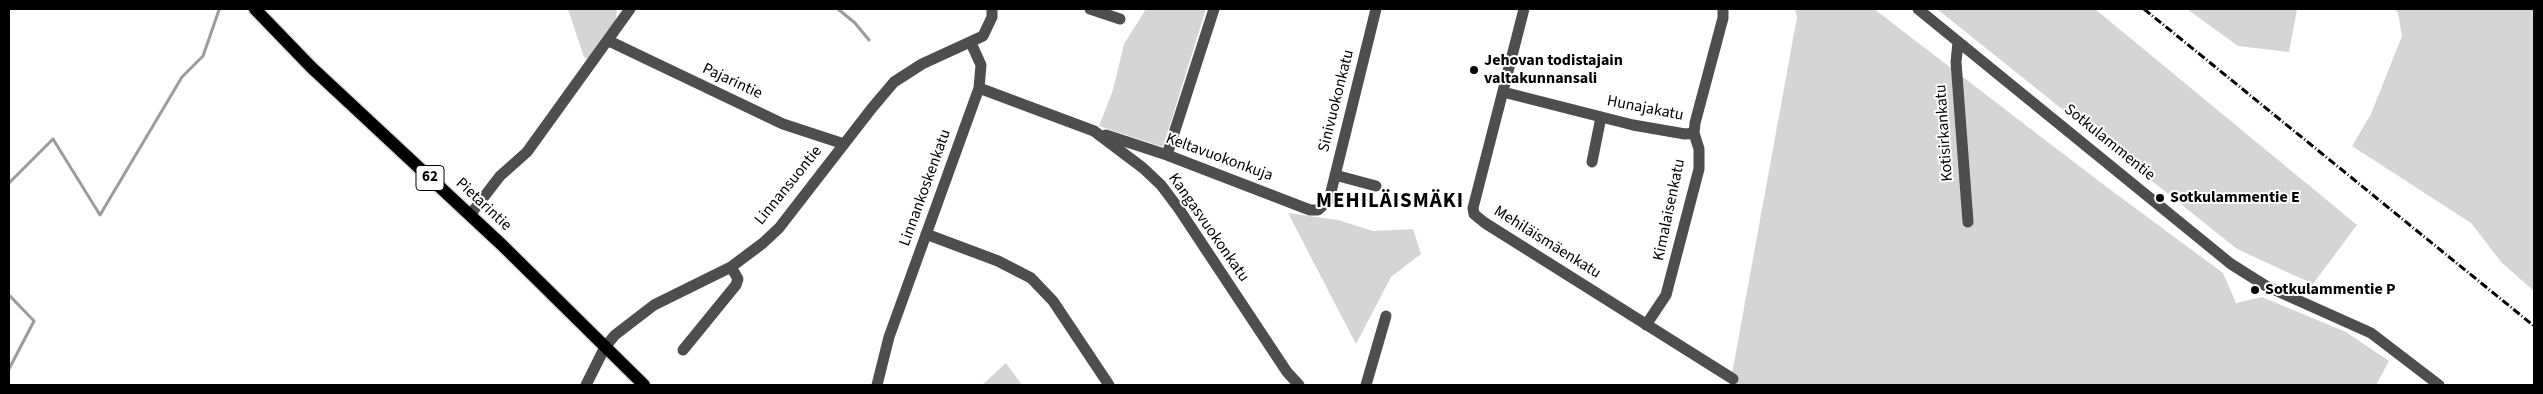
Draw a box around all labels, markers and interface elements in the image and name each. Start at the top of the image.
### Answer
street label: Sinivuokonkatu [1315,48,1359,154]
place label: Jehovan todistajain valtakunnansali [1484,51,1623,89]
street label: Pajarintie [699,60,765,104]
marker: Jehovan todistajain valtakunnansali [1468,64,1480,76]
street label: Kotisirkankatu [1932,84,1958,182]
street label: Hunajakatu [1605,92,1685,126]
street label: Sotkulammentie [2060,100,2158,186]
street label: Linnankoskenkatu [896,127,956,249]
street label: Keltavuokonkuja [1163,130,1275,186]
street label: Linnansuontie [751,143,827,229]
street label: Kimalaisenkatu [1650,157,1690,263]
road number: 62 [416,166,444,190]
street label: Kangasvuokonkatu [1163,170,1253,286]
street label: Pietarintie [451,174,515,236]
place label: Sotkulammentie E [2170,188,2300,208]
district label: MEHILÄISMÄKI [1314,189,1466,215]
marker: Sotkulammentie E [2154,192,2166,204]
street label: Mehiläismäenkatu [1490,202,1604,284]
place label: Sotkulammentie P [2265,280,2395,300]
marker: Sotkulammentie P [2249,284,2261,296]

